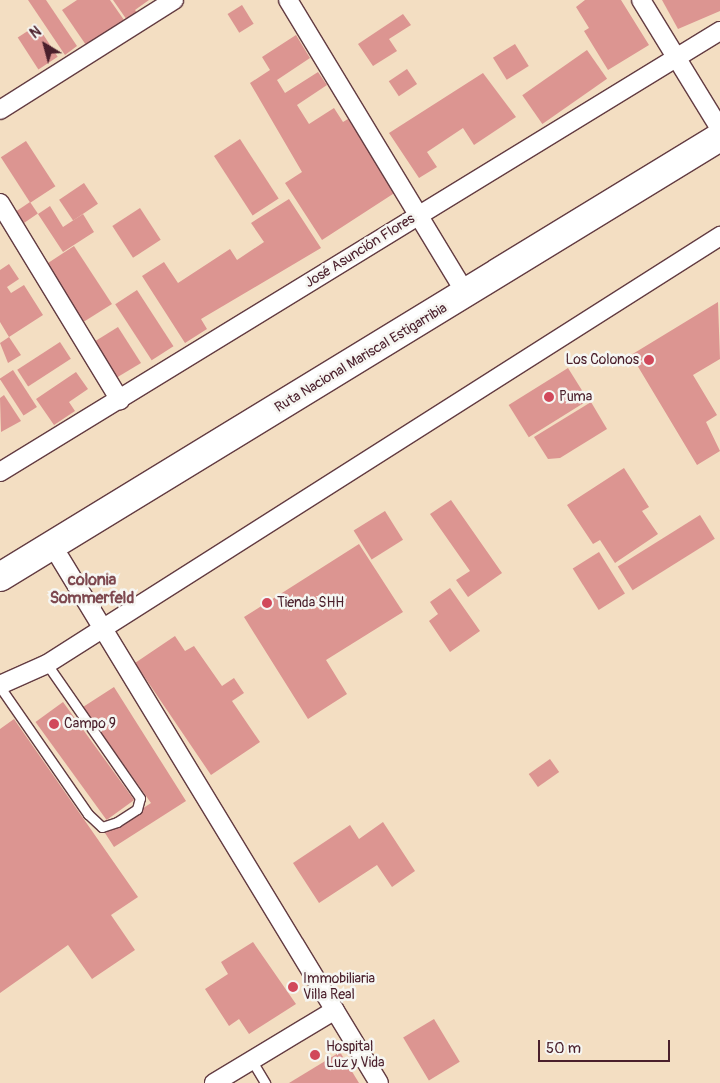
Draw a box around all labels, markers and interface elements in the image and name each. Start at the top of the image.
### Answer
north arrow [20,20,70,70]
text: N [27,23,45,42]
street label: José Asunción Flores [302,210,418,292]
street label: Ruta Nacional Mariscal Estigarribia [272,300,450,416]
place label: Los Colonos [565,352,639,368]
marker: Los Colonos [643,354,655,366]
place label: Puma [559,389,592,405]
marker: Puma [543,391,555,403]
district label: colonia Sommerfeld [50,570,134,608]
place label: Tienda SHH [277,595,344,611]
marker: Tienda SHH [261,597,273,609]
place label: Campo 9 [64,716,116,732]
marker: Campo 9 [48,718,60,730]
place label: Immobiliaria Villa Real [303,971,375,1004]
marker: Immobiliaria Villa Real [287,981,299,993]
scale bar [540,1030,672,1062]
place label: Hospital Luz y Vida [326,1039,385,1072]
text: 50 m [546,1039,581,1058]
marker: Hospital Luz y Vida [308,1048,322,1062]

